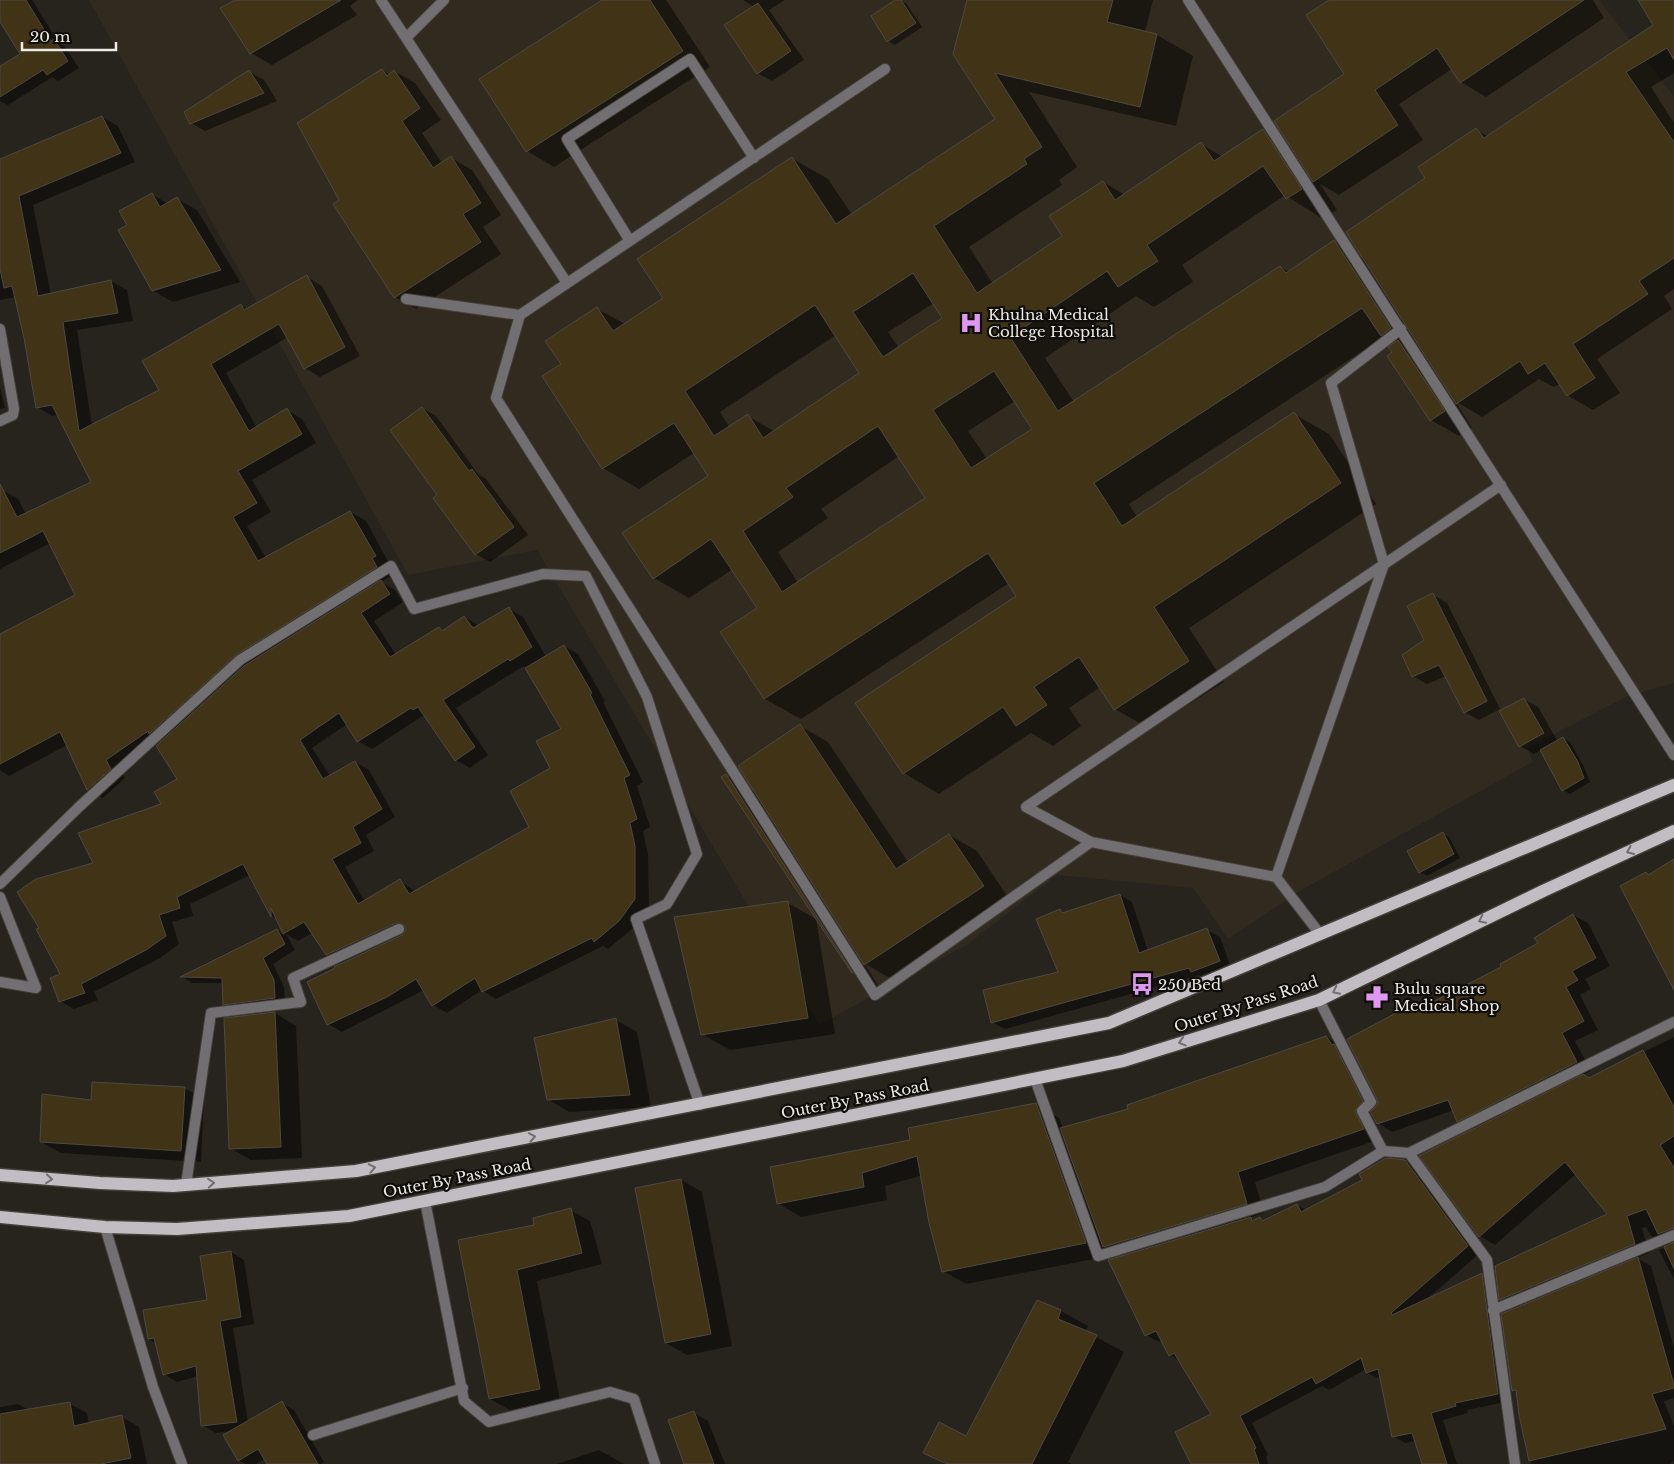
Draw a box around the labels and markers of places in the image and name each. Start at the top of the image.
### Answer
place label: Khulna Medical College Hospital [988,305,1114,341]
hospital icon: Khulna Medical College Hospital [958,310,984,336]
bus stop icon: 250 Bed [1129,971,1155,997]
place label: 250 Bed [1158,975,1221,994]
place label: Bulu square Medical Shop [1394,979,1499,1015]
pharmacy icon: Bulu square Medical Shop [1364,984,1390,1010]

